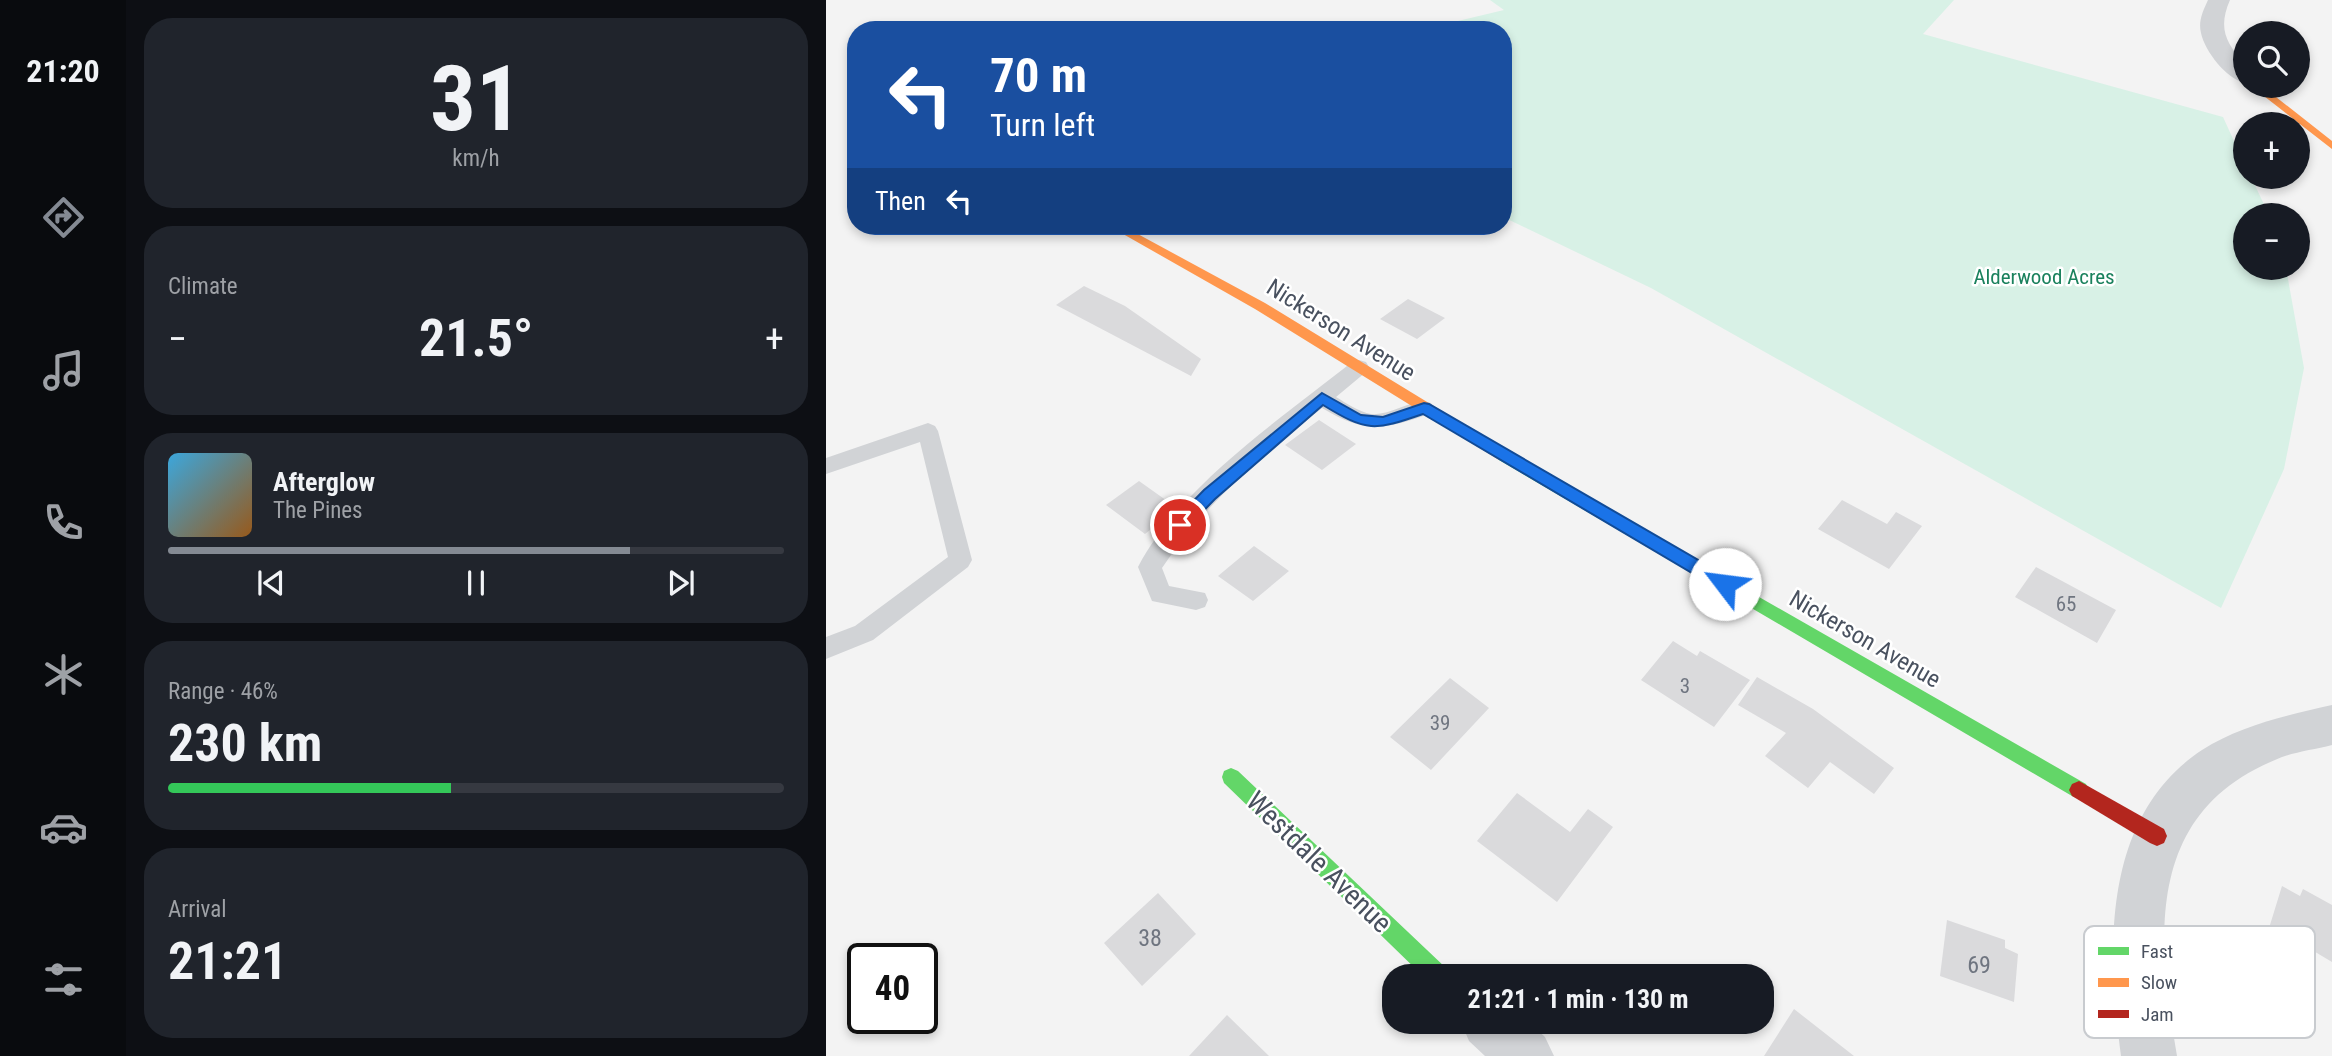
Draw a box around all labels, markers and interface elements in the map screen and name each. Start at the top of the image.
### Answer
map controls [2233,21,2310,280]
button: search [2233,21,2310,98]
text: 31 [430,46,522,152]
text: 70 m [990,47,1087,104]
icon: left [875,49,966,140]
text: 21:20 [26,52,100,90]
text: Turn left [990,106,1095,144]
button: + [2233,112,2310,189]
text: km/h [452,145,500,172]
icon: left [940,182,978,220]
text: Then [875,186,926,216]
icon: directions [39,193,88,242]
button: − [2233,203,2310,280]
park label: Alderwood Acres [1973,265,2115,289]
text: Climate [168,273,238,300]
street label: Nickerson Avenue [1262,273,1420,387]
text: 21.5° [419,308,533,369]
text: − [168,317,187,361]
text: + [765,317,784,361]
icon: music [39,346,88,395]
text: Afterglow [273,467,375,497]
pin [1150,495,1210,555]
text: The Pines [273,497,363,524]
icon: phone [39,498,88,547]
icon: arrive [1161,506,1199,544]
position arrow [1688,547,1762,621]
icon: previous [252,564,290,602]
icon: pause [457,564,495,602]
icon: next [662,564,700,602]
street label: Nickerson Avenue [1784,584,1946,694]
house number: 65 [2056,592,2076,616]
icon: climate [39,650,88,699]
house number: 3 [1680,674,1690,698]
text: Range · 46% [168,678,278,705]
house number: 39 [1430,711,1450,735]
text: 230 km [168,713,322,774]
street label: Westdale Avenue [1240,784,1398,940]
icon: car [39,803,88,852]
text: Arrival [168,896,227,923]
house number: 38 [1138,924,1162,952]
legend [2084,926,2315,1038]
text: 21:21 [168,931,287,992]
text: Fast [2141,940,2173,963]
speed limit sign: 40 [847,943,938,1034]
house number: 69 [1967,951,1991,979]
icon: filters [39,955,88,1004]
text: Slow [2141,971,2177,994]
text: 21:21 · 1 min · 130 m [1468,984,1688,1014]
text: Jam [2141,1003,2174,1026]

